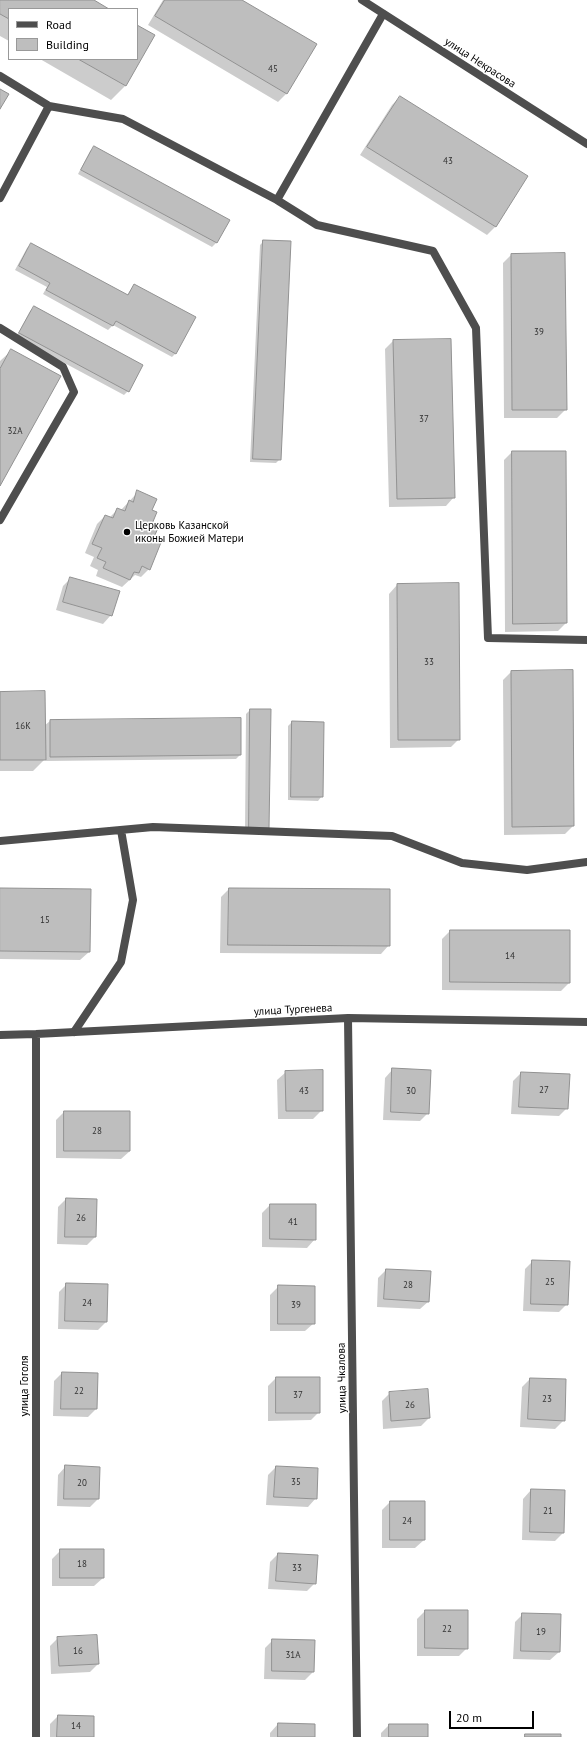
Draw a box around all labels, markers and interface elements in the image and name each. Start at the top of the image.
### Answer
legend [8,8,138,60]
text: Road [46,17,71,32]
street label: улица Некрасова [442,35,518,91]
text: Building [46,37,89,52]
house number: 45 [268,64,278,74]
house number: 43 [443,156,453,166]
house number: 39 [534,327,544,337]
house number: 37 [419,414,429,424]
house number: 32А [7,426,23,436]
place label: Церковь Казанской иконы Божией Матери [135,519,244,545]
marker: Церковь Казанской иконы Божией Матери [122,527,132,537]
house number: 33 [424,657,434,667]
house number: 16К [15,721,31,731]
house number: 15 [40,915,50,925]
house number: 14 [505,951,515,961]
street label: улица Тургенева [253,1001,333,1019]
house number: 27 [539,1085,549,1095]
house number: 43 [299,1086,309,1096]
house number: 30 [406,1086,416,1096]
house number: 28 [92,1126,102,1136]
house number: 26 [76,1213,86,1223]
house number: 41 [288,1217,298,1227]
house number: 25 [545,1277,555,1287]
house number: 28 [403,1280,413,1290]
house number: 24 [82,1298,92,1308]
house number: 39 [291,1300,301,1310]
street label: улица Чкалова [335,1343,349,1413]
street label: улица Гоголя [18,1356,32,1416]
house number: 22 [74,1386,84,1396]
house number: 37 [293,1390,303,1400]
house number: 23 [542,1394,552,1404]
house number: 26 [405,1400,415,1410]
house number: 35 [291,1477,301,1487]
house number: 20 [77,1478,87,1488]
house number: 21 [543,1506,553,1516]
house number: 24 [402,1516,412,1526]
house number: 18 [77,1559,87,1569]
house number: 33 [292,1563,302,1573]
house number: 22 [442,1624,452,1634]
house number: 19 [536,1627,546,1637]
house number: 16 [73,1646,83,1656]
house number: 31А [285,1650,301,1660]
scale bar [451,1703,536,1729]
text: 20 m [456,1710,482,1725]
house number: 14 [71,1721,81,1731]

